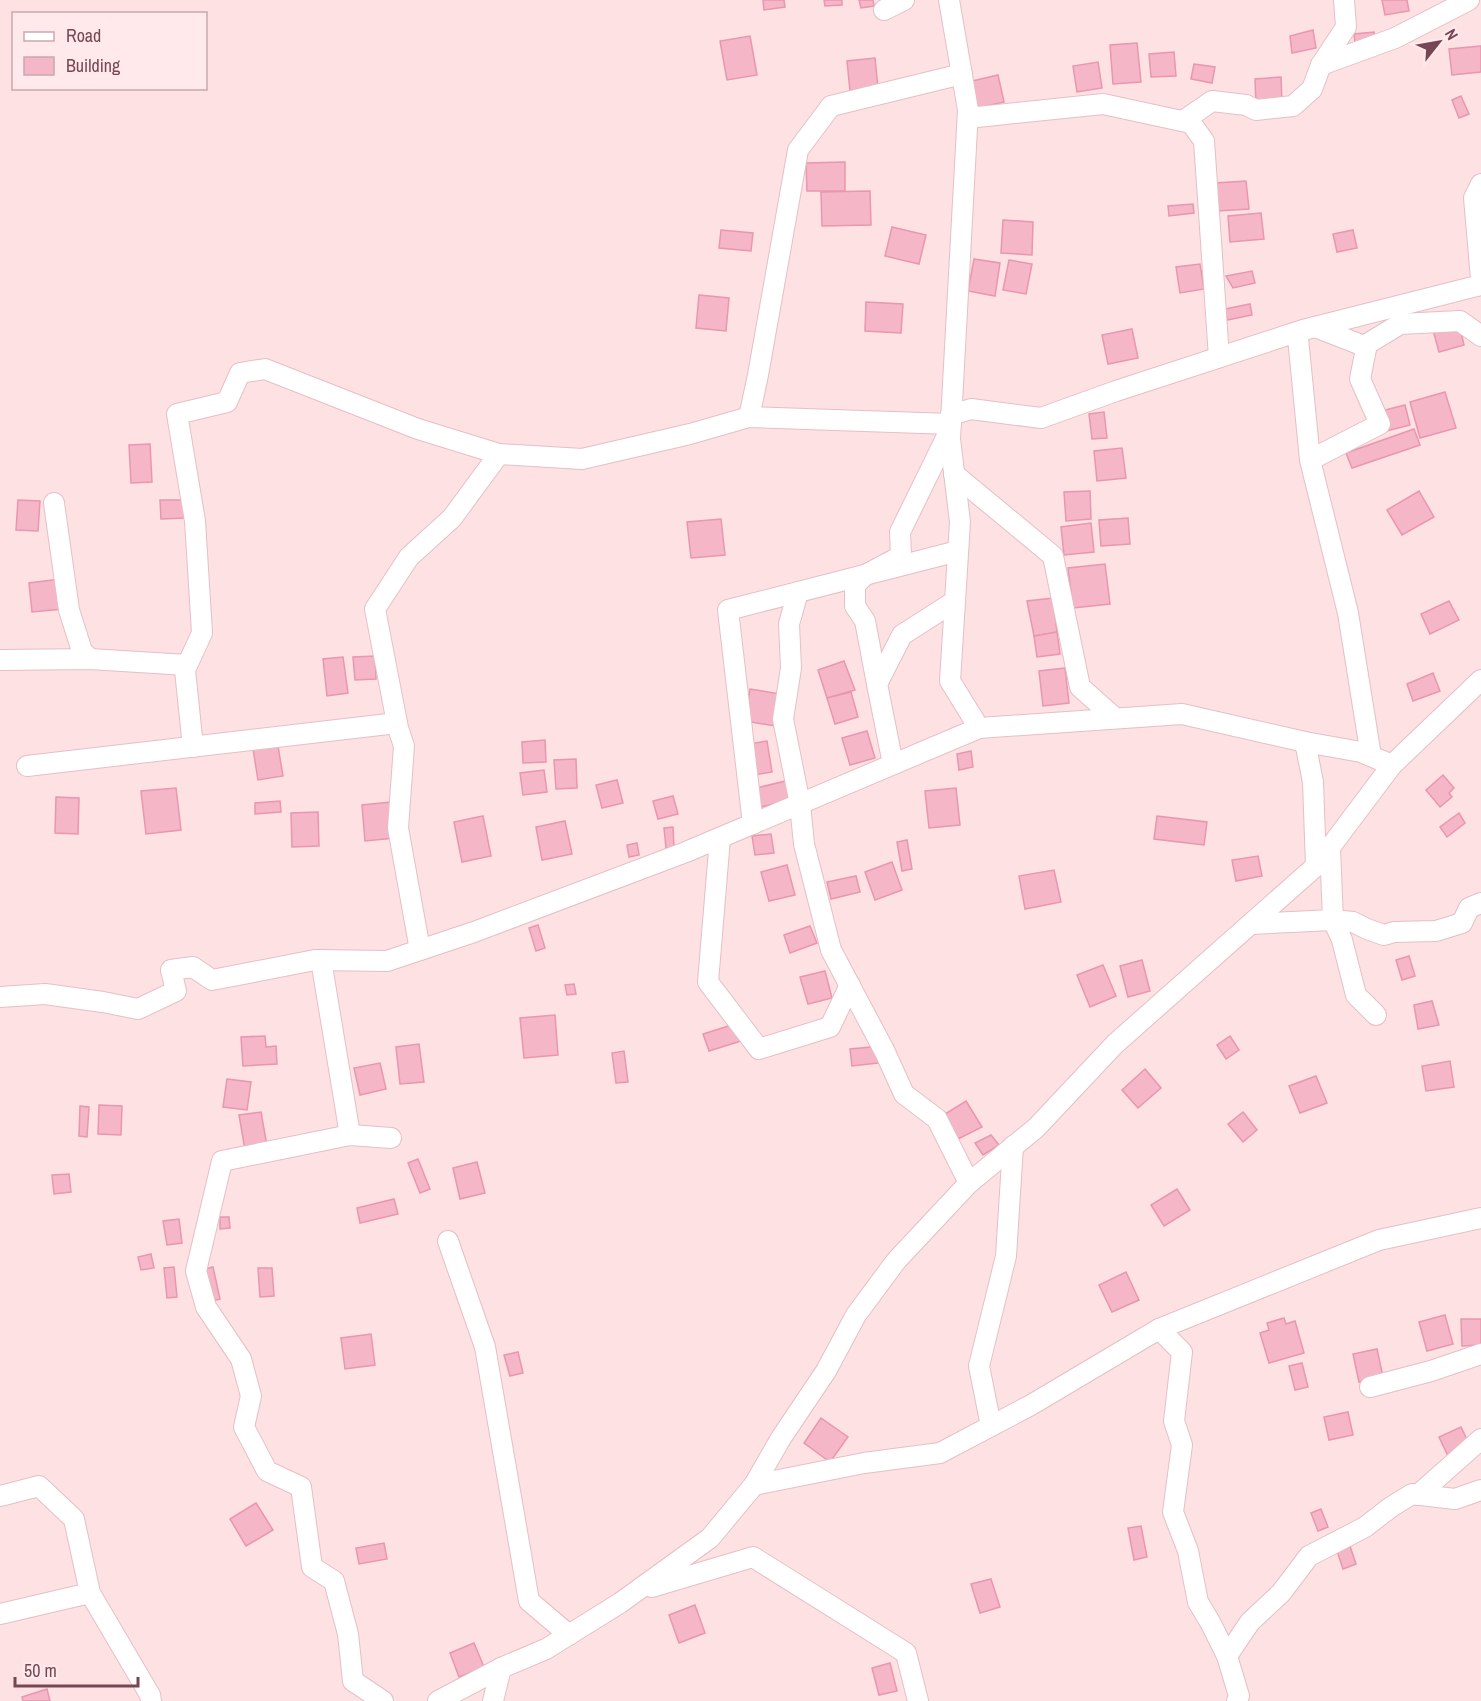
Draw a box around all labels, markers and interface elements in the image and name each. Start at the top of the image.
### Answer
legend [12,12,207,90]
north arrow [1409,12,1469,72]
text: Road [66,23,101,48]
text: N [1440,25,1464,44]
text: Building [66,53,121,78]
scale bar [15,1650,138,1688]
text: 50 m [24,1658,57,1683]

